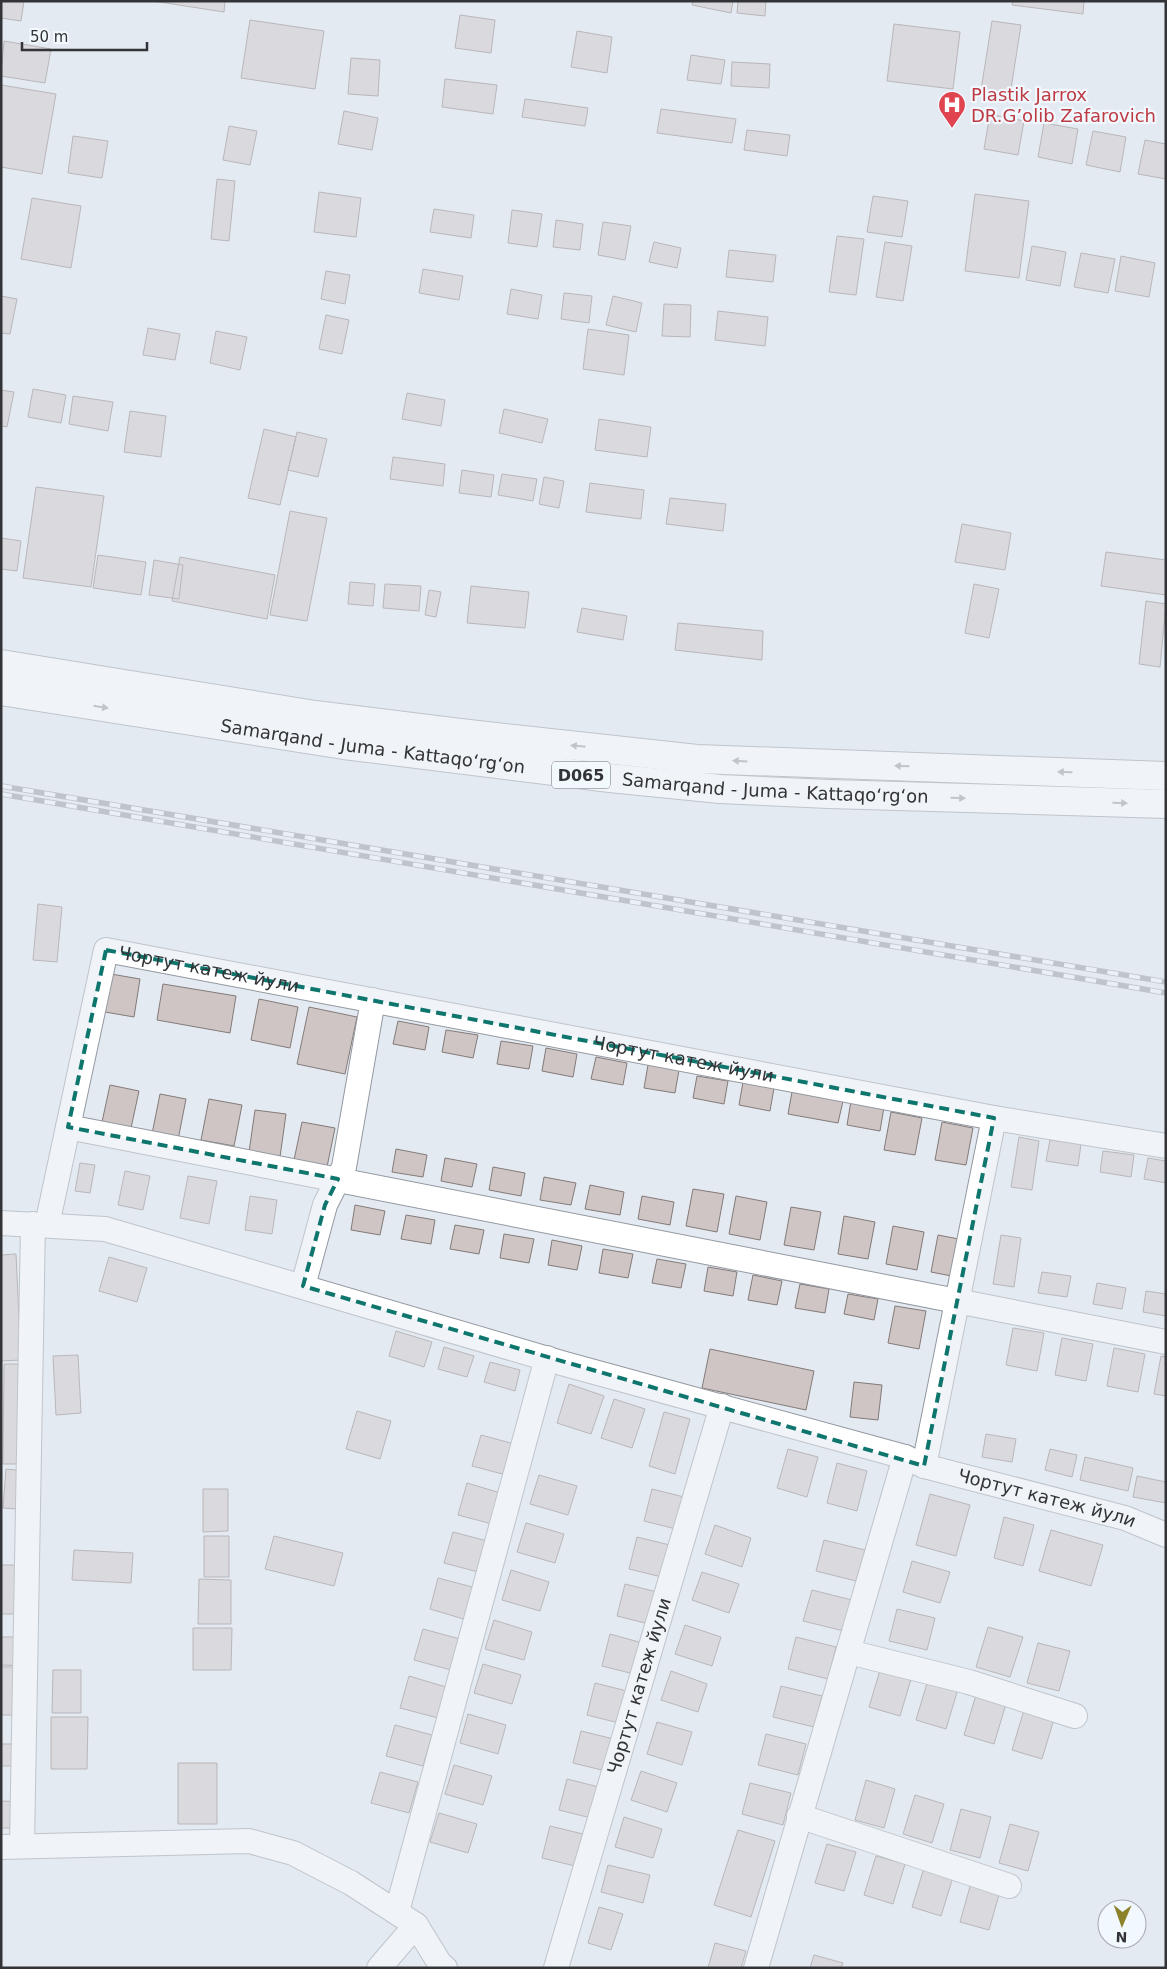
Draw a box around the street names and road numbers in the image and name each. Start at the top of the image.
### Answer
street label: Samarqand - Juma - Kattaqo‘rg‘on [219,715,526,777]
road number: D065 [552,762,610,788]
street label: Samarqand - Juma - Kattaqo‘rg‘on [621,768,929,807]
street label: Чортут катеж йули [117,942,301,996]
street label: Чортут катеж йули [592,1031,776,1086]
street label: Чортут катеж йули [956,1464,1139,1531]
street label: Чортут катеж йули [603,1595,675,1777]

